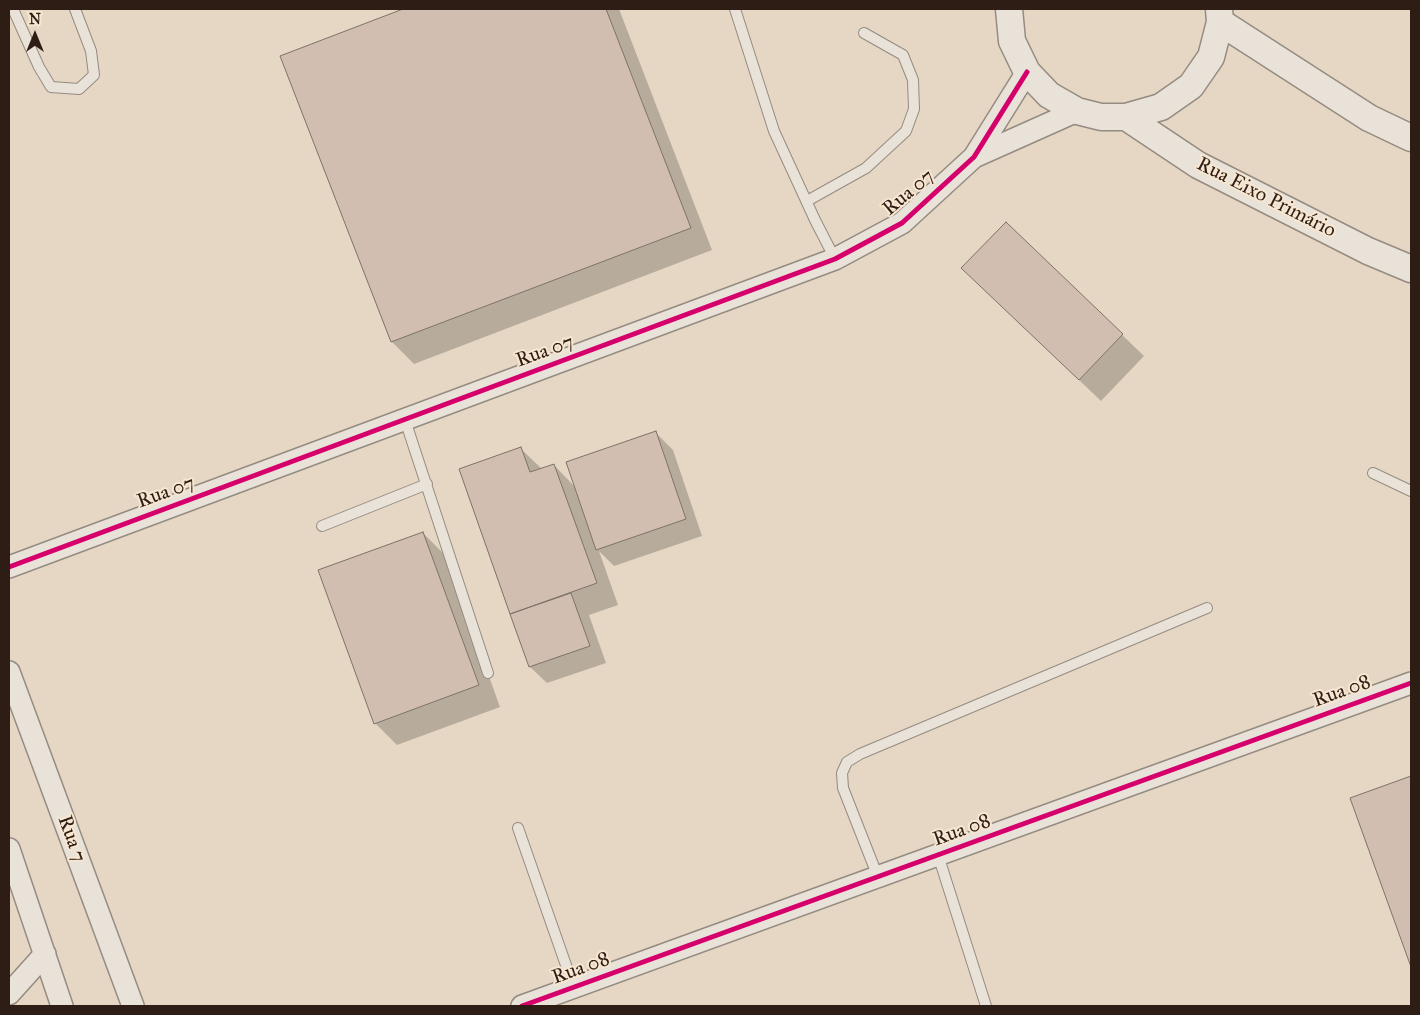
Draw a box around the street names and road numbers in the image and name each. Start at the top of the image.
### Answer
street label: Rua Eixo Primário [1192,153,1340,243]
street label: Rua 07 [878,165,940,221]
street label: Rua 07 [513,331,577,373]
street label: Rua 07 [134,472,198,514]
street label: Rua 08 [1310,671,1374,713]
street label: Rua 08 [930,810,994,852]
street label: Rua 7 [52,812,90,866]
street label: Rua 08 [549,948,613,990]

